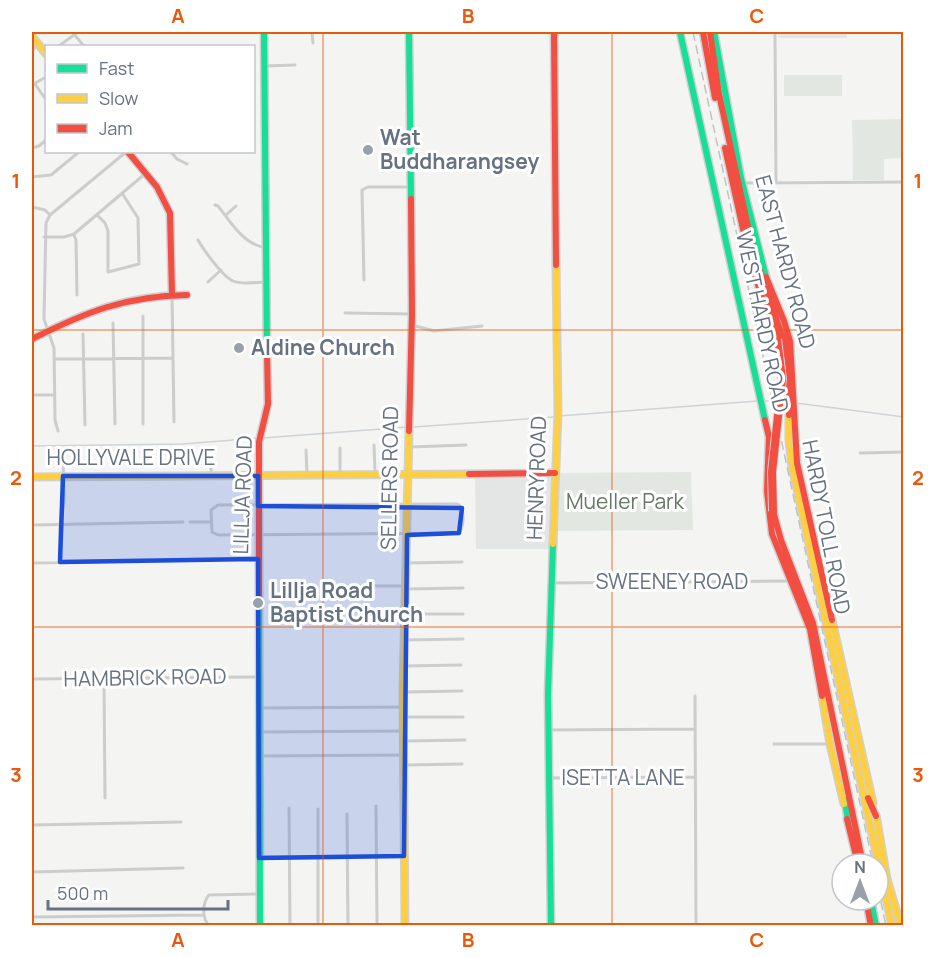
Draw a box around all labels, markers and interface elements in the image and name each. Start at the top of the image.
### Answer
text: A [171,2,185,29]
text: B [462,2,475,29]
text: C [750,2,764,29]
legend [45,45,255,153]
text: Fast [99,56,134,80]
text: Slow [99,86,139,110]
text: Jam [99,116,133,140]
place label: Wat Buddharangsey [380,123,540,175]
marker: Wat Buddharangsey [361,143,375,157]
text: 1 [12,167,20,194]
text: 1 [914,167,922,194]
street label: EAST HARDY ROAD [749,172,823,352]
street label: WEST HARDY ROAD [730,228,796,415]
place label: Aldine Church [251,333,395,361]
marker: Aldine Church [232,341,246,355]
street label: SELLERS ROAD [374,406,404,550]
street label: HENRY ROAD [520,415,552,541]
street label: LILLJA ROAD [226,435,258,555]
street label: HARDY TOLL ROAD [796,437,858,616]
street label: HOLLYVALE DRIVE [47,443,215,471]
text: 2 [10,464,22,491]
text: 2 [912,464,924,491]
park label: Mueller Park [566,487,685,515]
street label: SWEENEY ROAD [596,567,748,595]
place label: Lillja Road Baptist Church [270,576,423,628]
marker: Lillja Road Baptist Church [251,596,265,610]
street label: HAMBRICK ROAD [63,662,227,692]
text: 3 [10,761,22,788]
text: 3 [912,761,924,788]
street label: ISETTA LANE [561,763,685,791]
north arrow [830,852,890,912]
text: N [854,856,866,878]
scale bar [48,873,228,911]
text: 500 m [57,881,108,905]
text: A [171,926,185,953]
text: B [462,926,475,953]
text: C [750,926,764,953]

